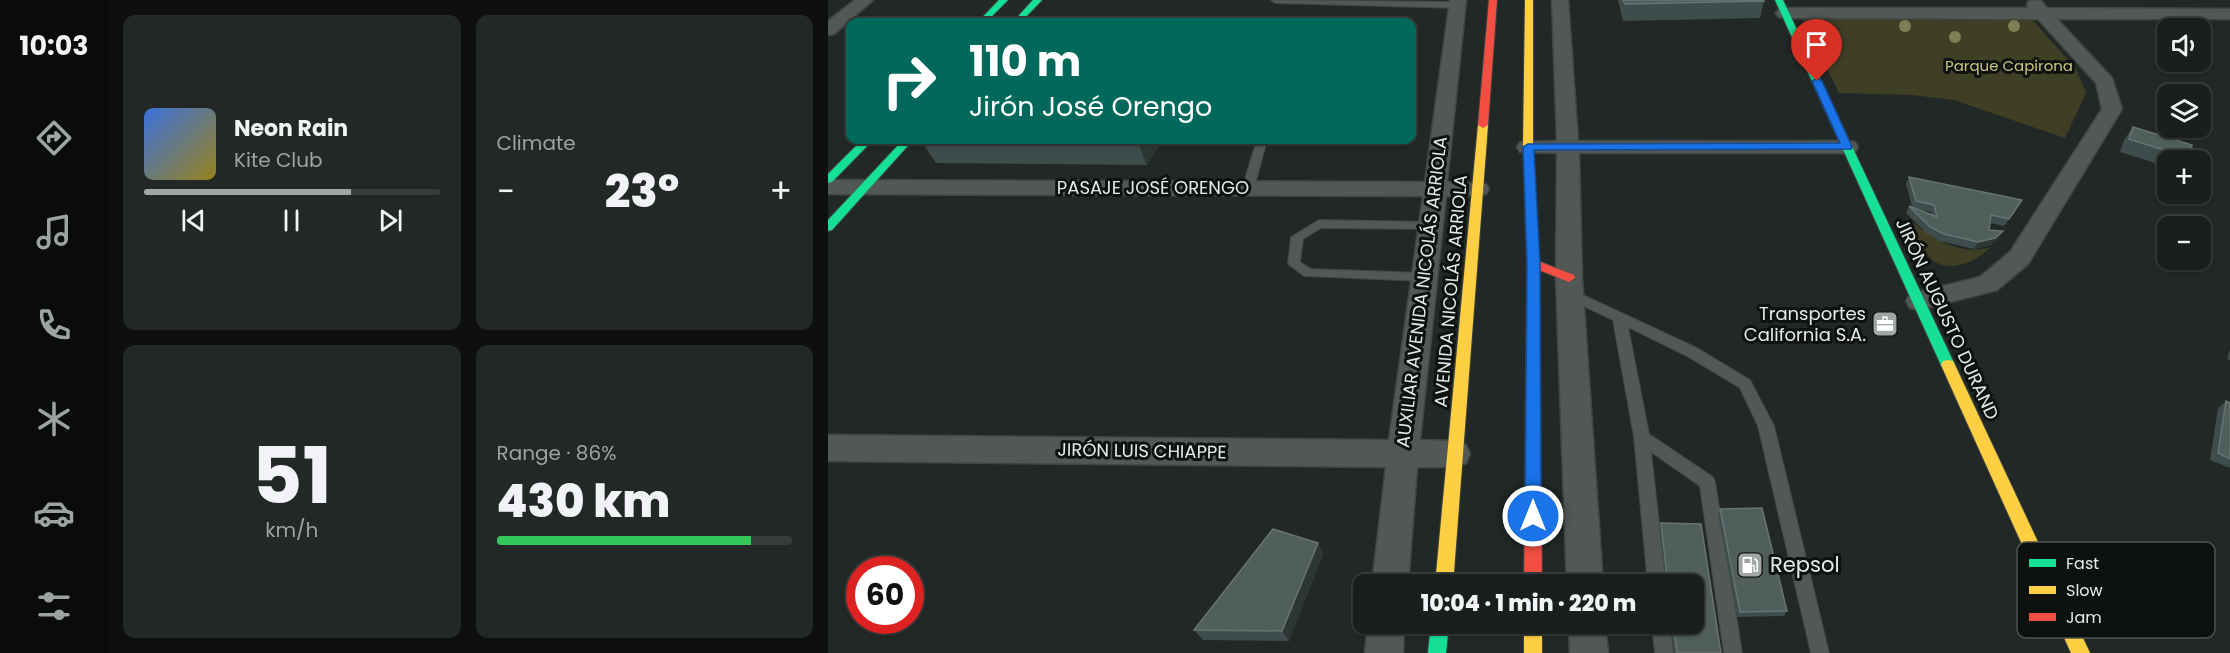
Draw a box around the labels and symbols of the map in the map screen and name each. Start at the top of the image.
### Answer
pin [1791,19,1842,81]
park label: Parque Capirona [1945,55,2073,76]
street label: AUXILIAR AVENIDA NICOLÁS ARRIOLA [1390,135,1453,449]
street label: AVENIDA NICOLÁS ARRIOLA [1428,174,1473,408]
street label: PASAJE JOSÉ ORENGO [1057,175,1249,200]
street label: JIRÓN AUGUSTO DURAND [1890,214,2005,424]
place label: Transportes California S.A. [1744,301,1866,347]
office icon: Transportes California S.A. [1870,309,1900,339]
street label: JIRÓN LUIS CHIAPPE [1057,437,1227,464]
position arrow [1501,484,1565,548]
legend [2017,542,2215,638]
fuel station icon: Repsol [1735,550,1765,580]
place label: Repsol [1770,550,1840,579]
text: Fast [2066,552,2099,575]
speed limit sign: 60 [846,556,924,634]
text: Slow [2066,579,2103,602]
text: Jam [2066,606,2102,629]

